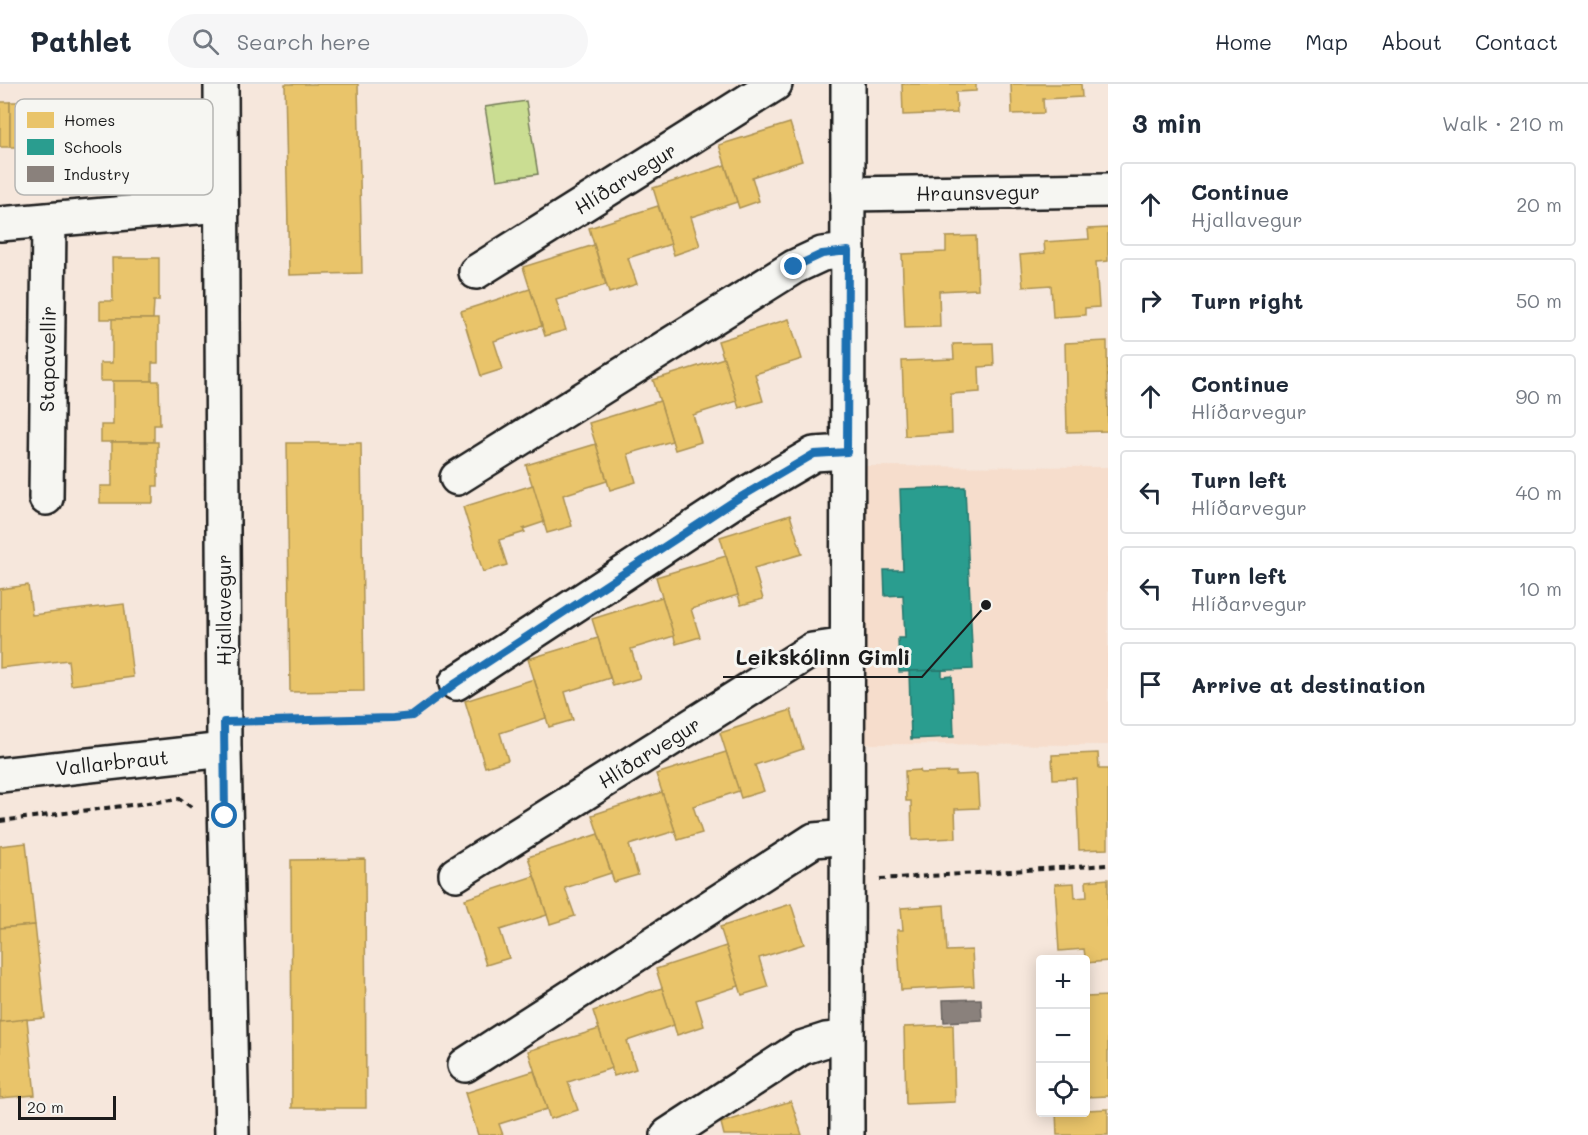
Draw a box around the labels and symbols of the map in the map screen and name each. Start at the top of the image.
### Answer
legend [15,99,213,195]
text: Homes [64,109,115,130]
text: Schools [64,136,122,157]
street label: Hlíðarvegur [569,136,681,220]
text: Industry [64,163,130,184]
street label: Hraunsvegur [916,178,1040,206]
route end [780,253,806,279]
street label: Stapavellir [33,306,61,412]
street label: Hjallavegur [210,554,236,666]
callout: Leikskólinn Gimli [723,638,922,677]
text: Leikskólinn Gimli [736,643,910,670]
street label: Hlíðarvegur [593,710,705,794]
street label: Vallarbraut [55,743,169,781]
route start [211,802,237,828]
scale bar [18,1093,116,1120]

